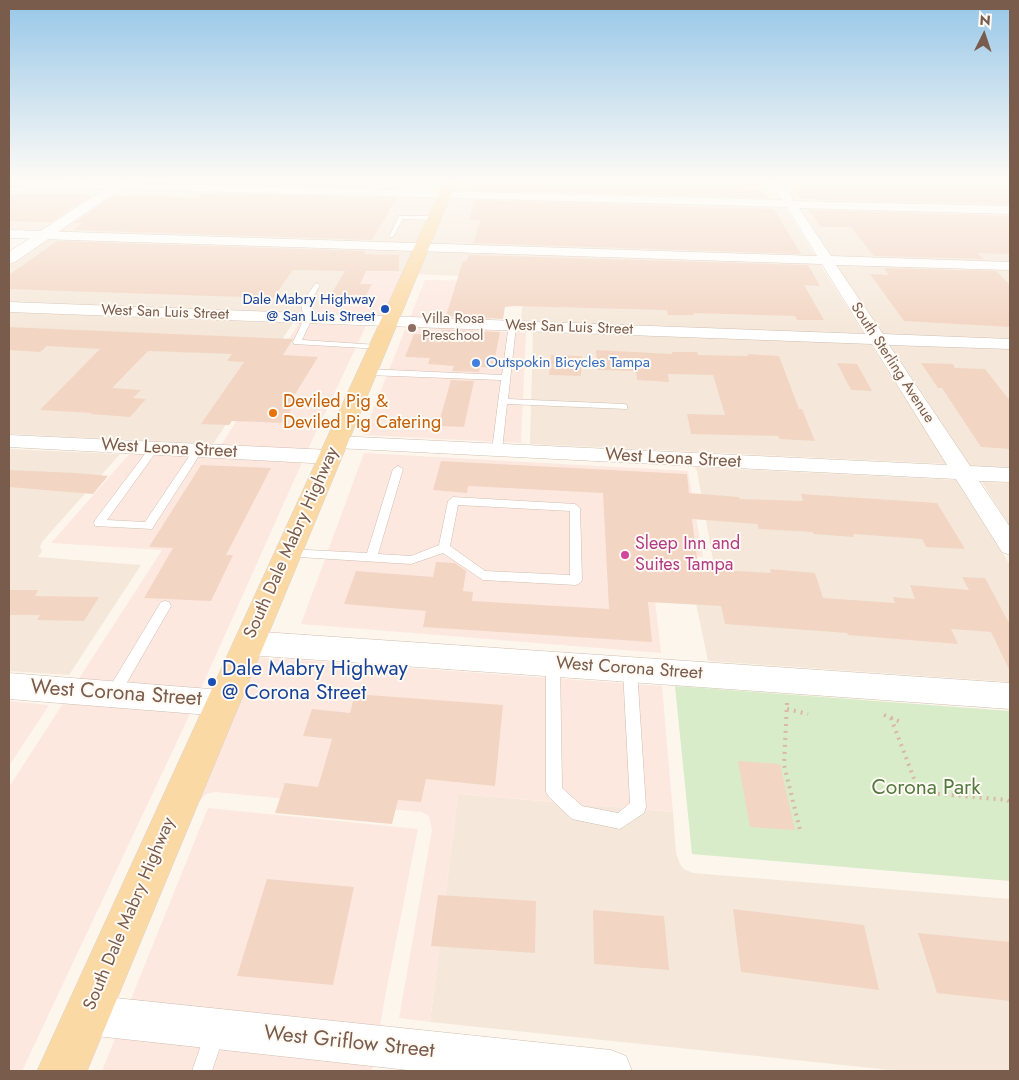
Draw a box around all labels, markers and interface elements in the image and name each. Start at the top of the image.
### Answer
north arrow [959,10,1009,60]
text: N [979,10,991,30]
place label: Dale Mabry Highway @ San Luis Street [242,291,375,326]
street label: South Sterling Avenue [846,299,938,427]
street label: West San Luis Street [101,302,229,324]
marker: Dale Mabry Highway @ San Luis Street [379,303,391,315]
place label: Villa Rosa Preschool [422,310,484,345]
street label: West San Luis Street [505,317,633,339]
marker: Villa Rosa Preschool [406,322,418,334]
place label: Outspokin Bicycles Tampa [486,354,650,372]
marker: Outspokin Bicycles Tampa [470,357,482,369]
place label: Deviled Pig & Deviled Pig Catering [283,392,441,434]
marker: Deviled Pig & Deviled Pig Catering [267,407,279,419]
street label: West Leona Street [100,435,238,463]
street label: South Dale Mabry Highway [240,444,344,642]
street label: West Leona Street [604,445,742,473]
place label: Sleep Inn and Suites Tampa [635,534,740,576]
marker: Sleep Inn and Suites Tampa [619,549,631,561]
street label: West Corona Street [555,653,703,685]
place label: Dale Mabry Highway @ Corona Street [222,657,408,707]
street label: West Corona Street [30,675,202,713]
marker: Dale Mabry Highway @ Corona Street [206,676,218,688]
park label: Corona Park [871,776,981,802]
street label: South Dale Mabry Highway [80,814,180,1014]
street label: West Griflow Street [262,1022,436,1064]

